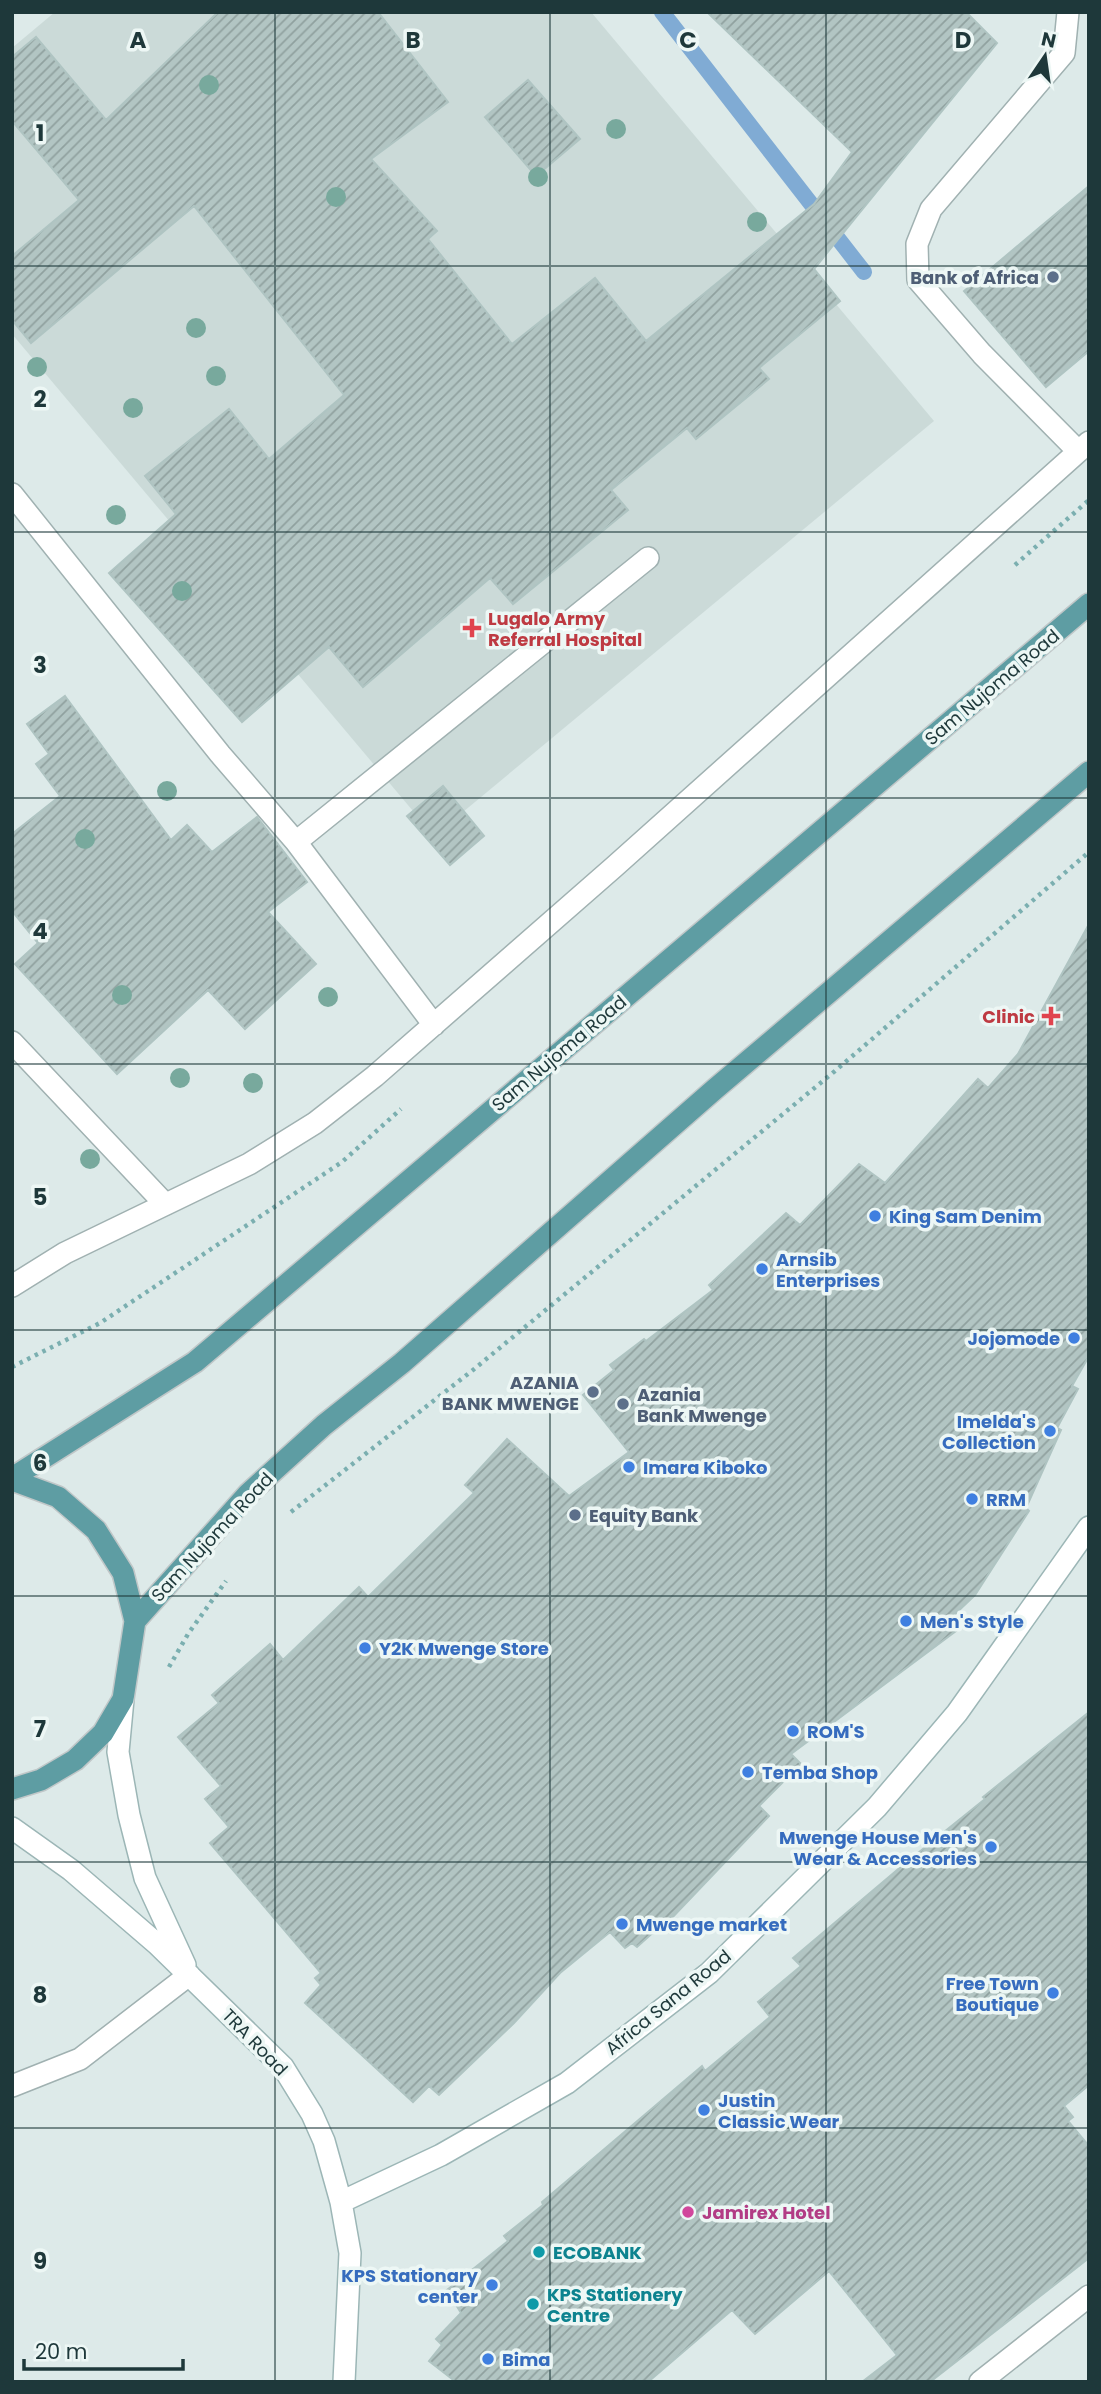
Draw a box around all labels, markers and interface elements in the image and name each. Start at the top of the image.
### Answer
north arrow [1010,21,1080,91]
text: A [130,24,147,56]
text: B [405,24,421,56]
text: C [679,24,697,56]
text: D [955,24,971,56]
text: N [1039,25,1059,55]
text: 1 [36,117,44,149]
place label: Bank of Africa [910,265,1039,290]
marker: Bank of Africa [1045,269,1061,285]
text: 2 [33,383,47,415]
place label: Lugalo Army Referral Hospital [488,606,642,652]
marker: Lugalo Army Referral Hospital [462,618,482,638]
street label: Sam Nujoma Road [919,623,1065,751]
text: 3 [33,649,47,681]
text: 4 [32,915,48,947]
street label: Sam Nujoma Road [486,989,632,1117]
place label: Clinic [982,1004,1035,1029]
marker: Clinic [1041,1006,1061,1026]
text: 5 [33,1181,47,1213]
place label: King Sam Denim [889,1204,1042,1229]
marker: King Sam Denim [867,1208,883,1224]
place label: Arnsib Enterprises [776,1247,880,1293]
marker: Arnsib Enterprises [754,1261,770,1277]
place label: Jojomode [968,1326,1060,1351]
marker: Jojomode [1066,1330,1082,1346]
place label: AZANIA BANK MWENGE [442,1370,579,1416]
place label: Azania Bank Mwenge [637,1382,767,1428]
marker: AZANIA BANK MWENGE [585,1384,601,1400]
marker: Azania Bank Mwenge [615,1396,631,1412]
place label: Imelda's Collection [942,1409,1036,1455]
marker: Imelda's Collection [1042,1423,1058,1439]
text: 6 [33,1447,47,1479]
place label: Imara Kiboko [643,1455,767,1480]
marker: Imara Kiboko [621,1459,637,1475]
street label: Sam Nujoma Road [145,1467,279,1607]
place label: RRM [986,1487,1026,1512]
marker: RRM [964,1491,980,1507]
place label: Equity Bank [589,1503,699,1528]
marker: Equity Bank [567,1507,583,1523]
place label: Men's Style [920,1609,1024,1634]
marker: Men's Style [898,1613,914,1629]
place label: Y2K Mwenge Store [379,1636,549,1661]
marker: Y2K Mwenge Store [357,1640,373,1656]
text: 7 [34,1713,46,1745]
place label: ROM'S [807,1719,864,1744]
marker: ROM'S [785,1723,801,1739]
place label: Temba Shop [762,1760,878,1785]
marker: Temba Shop [740,1764,756,1780]
place label: Mwenge House Men's Wear & Accessories [779,1825,977,1871]
marker: Mwenge House Men's Wear & Accessories [983,1839,999,1855]
place label: Mwenge market [636,1912,787,1937]
marker: Mwenge market [614,1916,630,1932]
street label: Africa Sana Road [600,1943,736,2061]
place label: Free Town Boutique [946,1971,1039,2017]
text: 8 [33,1979,47,2011]
marker: Free Town Boutique [1045,1985,1061,2001]
street label: TRA Road [217,2003,293,2081]
place label: Justin Classic Wear [718,2088,840,2134]
marker: Justin Classic Wear [696,2102,712,2118]
place label: Jamirex Hotel [702,2200,831,2225]
marker: Jamirex Hotel [680,2204,696,2220]
place label: ECOBANK [553,2240,642,2265]
marker: ECOBANK [531,2244,547,2260]
text: 9 [33,2245,47,2277]
place label: KPS Stationary center [341,2263,479,2309]
marker: KPS Stationary center [484,2277,500,2293]
place label: KPS Stationery Centre [547,2282,683,2328]
marker: KPS Stationery Centre [525,2296,541,2312]
scale bar [24,2328,184,2372]
text: 20 m [35,2337,88,2366]
place label: Bima [502,2347,550,2372]
marker: Bima [480,2351,496,2367]

